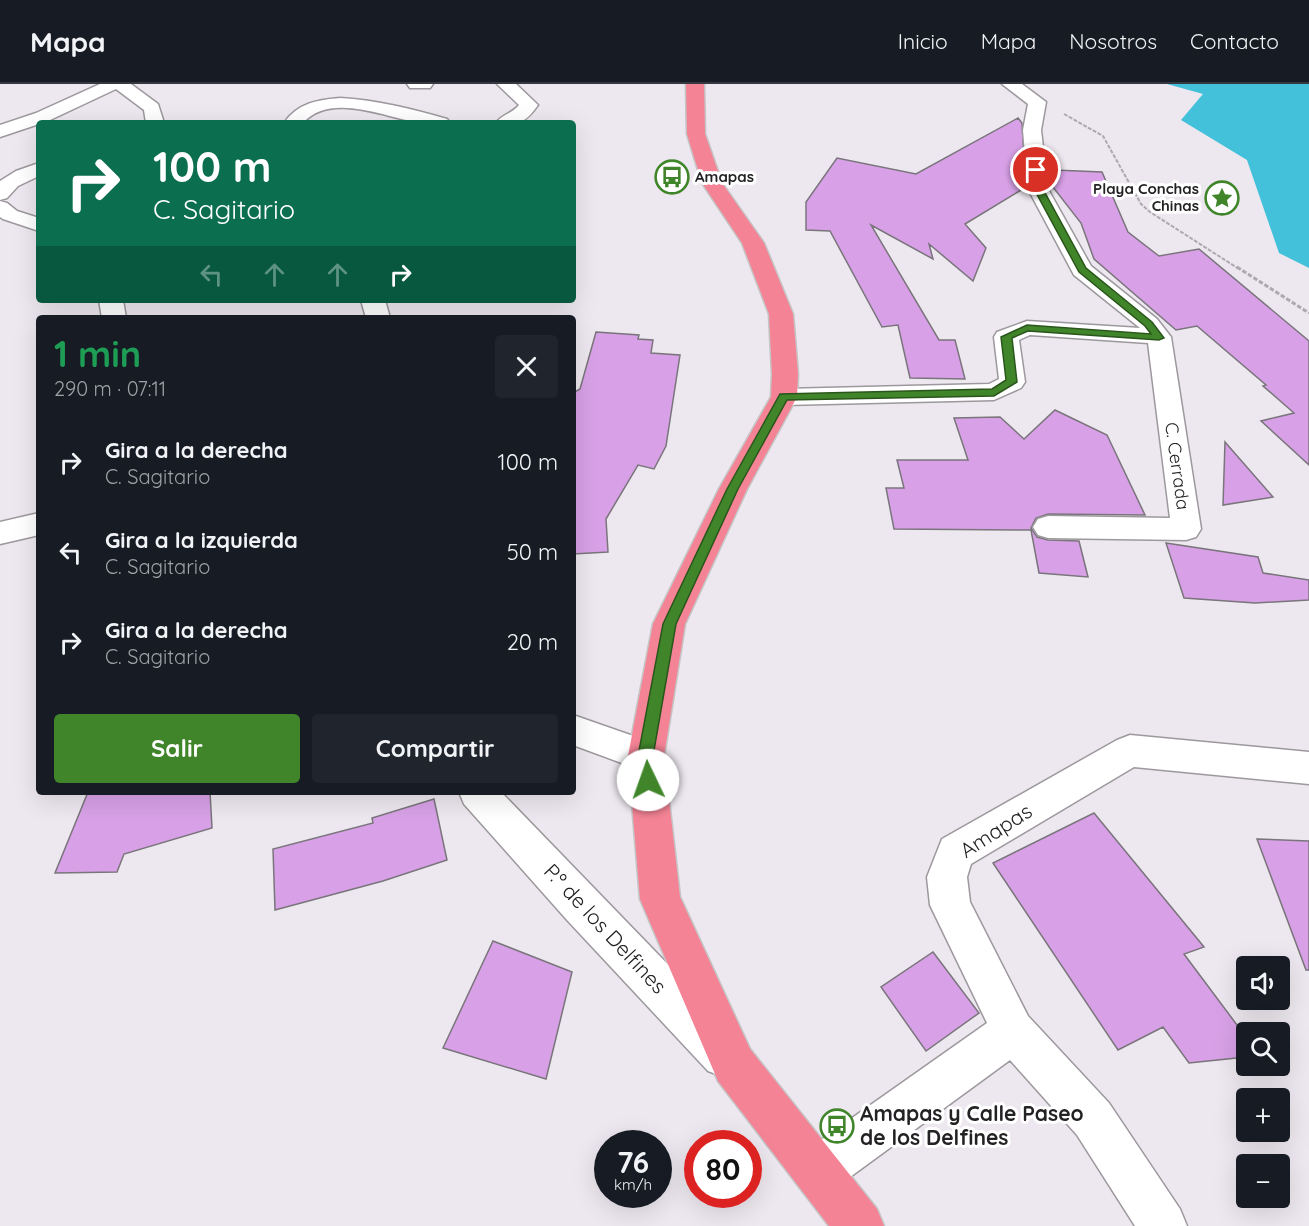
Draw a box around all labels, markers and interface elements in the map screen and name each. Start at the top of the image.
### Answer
text: Mapa [30,24,106,59]
text: Inicio [898,28,948,54]
text: Mapa [981,28,1036,54]
text: Nosotros [1069,28,1157,54]
text: Contacto [1190,28,1279,54]
text: 100 m [153,140,271,193]
icon: right [54,144,132,222]
pin [1010,144,1061,195]
icon: arrive [1019,153,1052,186]
bus stop icon: Amapas [654,159,690,195]
place label: Amapas [695,167,754,186]
place label: Playa Conchas Chinas [1093,179,1199,215]
place icon: Playa Conchas Chinas [1204,180,1240,216]
text: C. Sagitario [153,192,295,226]
icon: left [195,258,228,291]
icon: ahead [258,258,291,291]
icon: ahead [321,258,354,291]
icon: right [384,258,417,291]
text: 1 min [54,331,141,376]
button: close [495,335,558,398]
text: 290 m · 07:11 [54,376,166,401]
street label: C. Cerrada [1160,421,1195,511]
text: Gira a la derecha [105,436,288,464]
icon: right [54,446,87,479]
text: 100 m [498,448,558,476]
text: C. Sagitario [105,464,210,489]
text: Gira a la izquierda [105,526,298,554]
icon: left [54,536,87,569]
text: 50 m [507,538,558,566]
text: C. Sagitario [105,554,210,579]
text: Gira a la derecha [105,616,288,644]
icon: right [54,626,87,659]
text: 20 m [507,628,558,656]
text: C. Sagitario [105,644,210,669]
button: Salir [54,714,300,783]
button: Compartir [312,714,558,783]
position arrow [616,748,680,812]
street label: Amapas [955,797,1036,863]
street label: P.º de los Delfines [539,858,673,999]
map controls [1236,956,1290,1208]
button: sound [1236,956,1290,1010]
button: search [1236,1022,1290,1076]
button: + [1236,1088,1290,1142]
place label: Amapas y Calle Paseo de los Delfines [860,1100,1084,1150]
bus stop icon: Amapas y Calle Paseo de los Delfines [819,1108,855,1144]
speed limit sign: 80 [684,1130,762,1208]
text: 76 [617,1143,649,1181]
button: − [1236,1154,1290,1208]
text: km/h [614,1175,652,1194]

